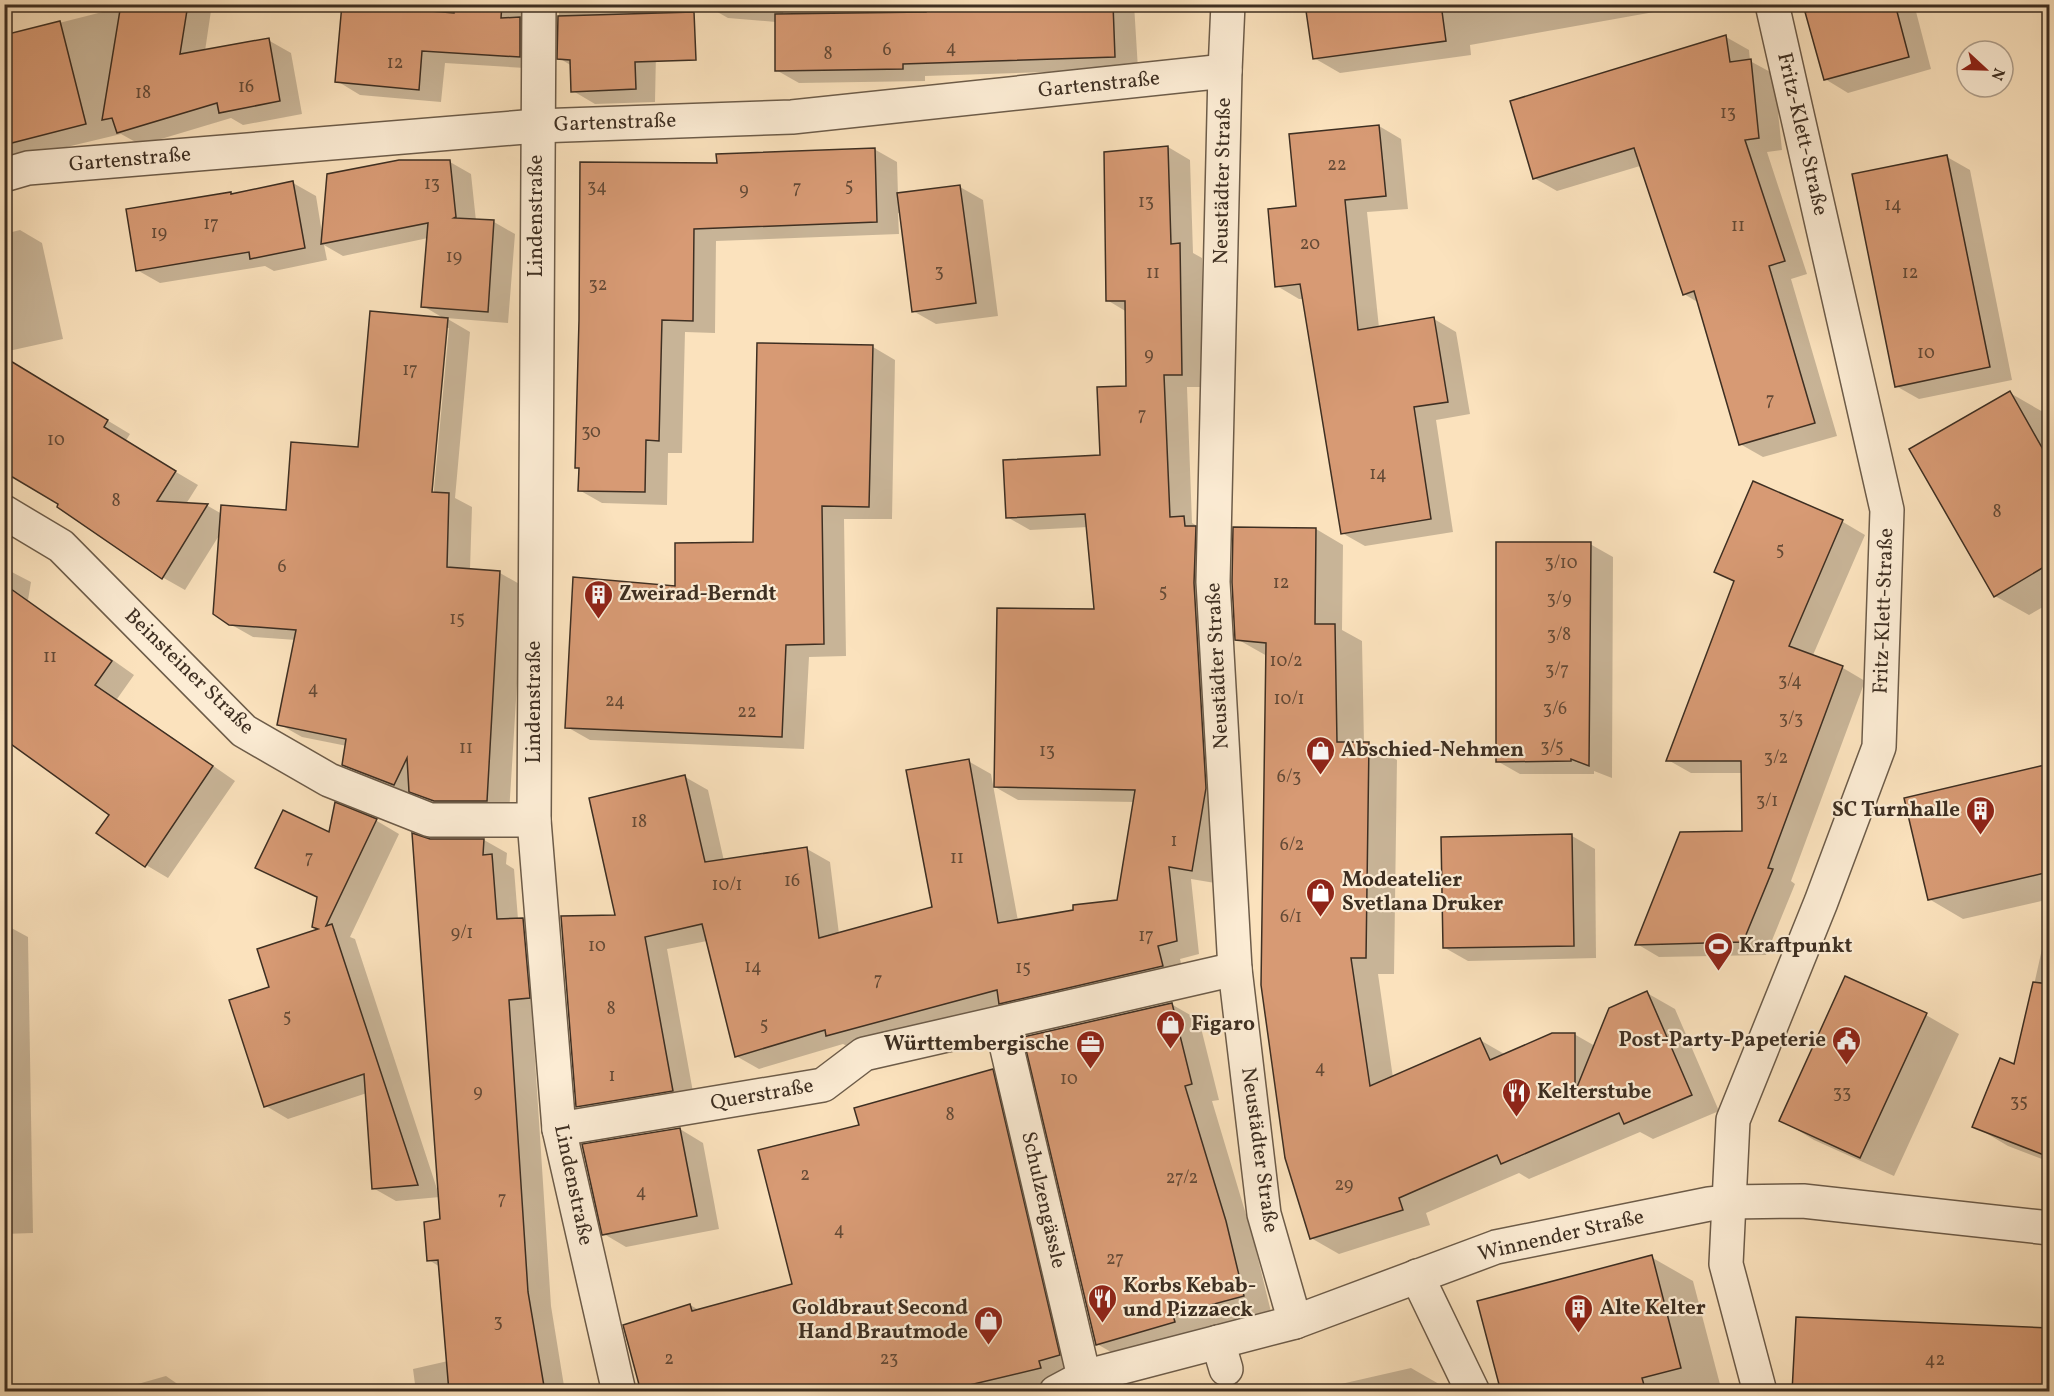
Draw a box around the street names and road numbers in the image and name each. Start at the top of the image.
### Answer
street label: Fritz-Klett-Straße [1769,50,1835,218]
street label: Gartenstraße [1037,64,1161,106]
street label: Neustädter Straße [1207,97,1239,265]
street label: Gartenstraße [553,106,677,140]
street label: Gartenstraße [68,140,192,180]
street label: Lindenstraße [522,154,551,278]
street label: Fritz-Klett-Straße [1867,527,1901,695]
street label: Neustädter Straße [1199,582,1237,750]
street label: Beinsteiner Straße [118,602,260,742]
street label: Lindenstraße [520,640,549,764]
street label: Neustädter Straße [1233,1065,1285,1235]
street label: Querstraße [708,1072,816,1118]
street label: Lindenstraße [546,1122,600,1248]
street label: Schulzengässle [1013,1129,1073,1271]
street label: Winnender Straße [1475,1203,1647,1269]

